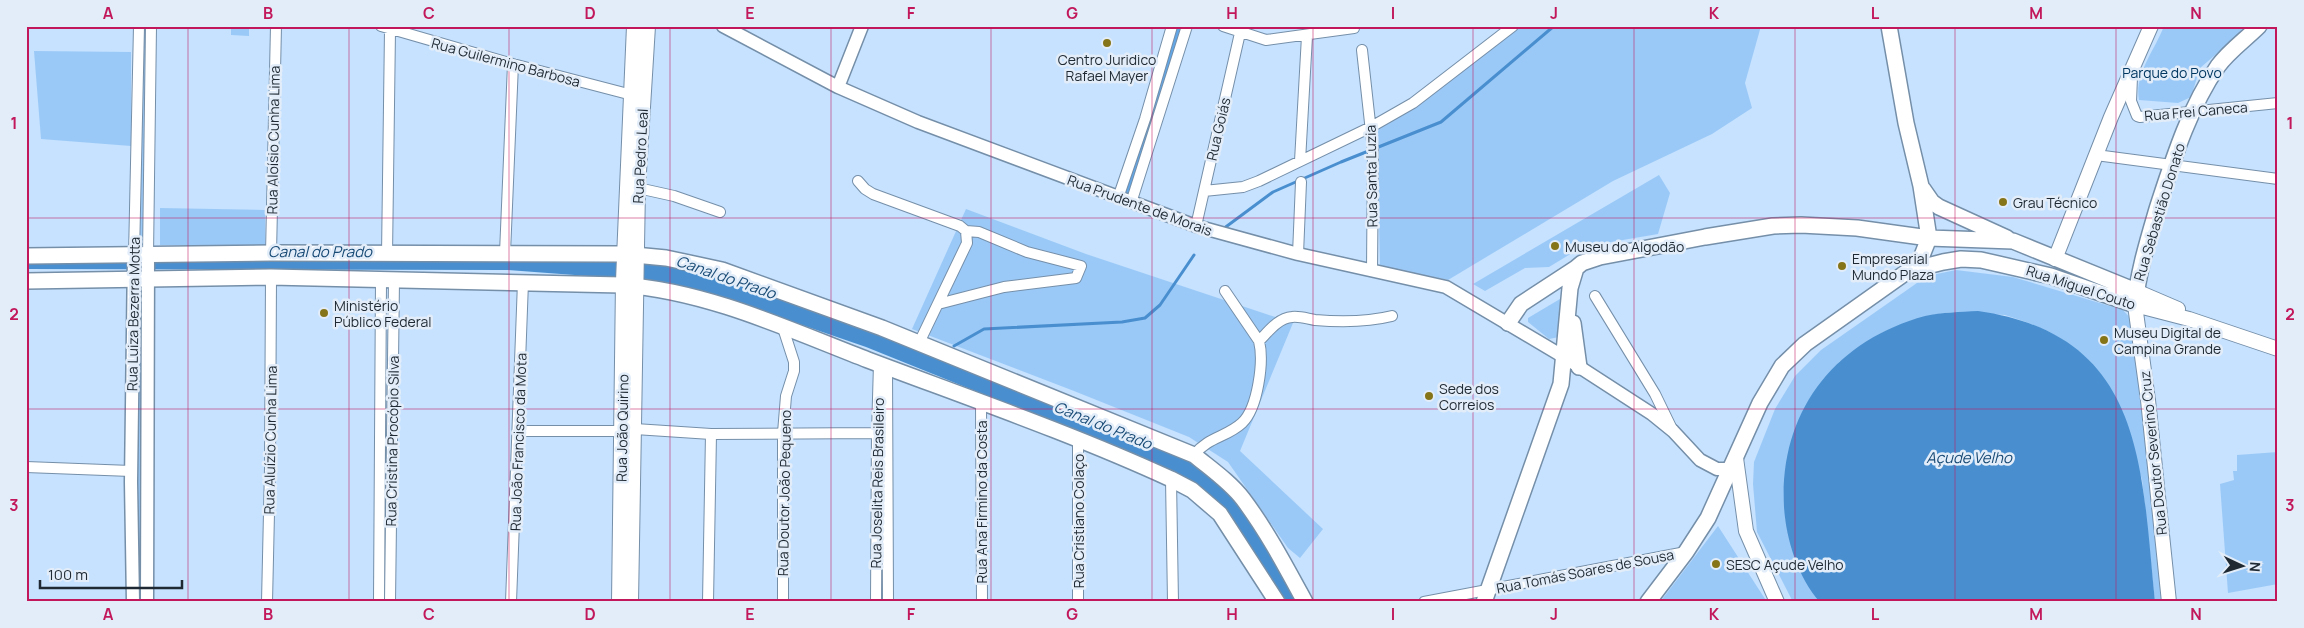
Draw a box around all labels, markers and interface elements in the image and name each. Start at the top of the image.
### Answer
text: A [103,2,114,24]
text: B [263,2,273,24]
text: C [423,2,435,24]
text: D [584,2,596,24]
text: E [745,2,755,24]
text: F [907,2,916,24]
text: G [1066,2,1078,24]
text: H [1226,2,1238,24]
text: I [1391,2,1395,24]
text: J [1550,2,1558,24]
text: K [1709,2,1720,24]
text: L [1871,2,1880,24]
text: M [2029,2,2043,24]
text: N [2190,2,2202,24]
street label: Rua Guilermino Barbosa [430,33,582,91]
marker: Centro Juridico Rafael Mayer [1101,37,1113,49]
place label: Centro Juridico Rafael Mayer [1058,50,1156,85]
park label: Parque do Povo [2122,63,2222,82]
street label: Rua Aloísio Cunha Lima [262,65,284,215]
street label: Rua Goiás [1202,96,1234,162]
street label: Rua Frei Caneca [2144,97,2248,125]
street label: Rua Pedro Leal [628,108,652,204]
text: 1 [10,112,18,134]
text: 1 [2286,112,2294,134]
street label: Rua Santa Luzia [1361,125,1381,227]
street label: Rua Sebastião Donato [2129,141,2189,283]
street label: Rua Prudente de Morais [1065,170,1215,240]
place label: Grau Técnico [2013,193,2097,212]
marker: Grau Técnico [1997,196,2009,208]
street label: Rua Luiza Bezerra Motta [122,237,144,391]
place label: Museu do Algodão [1565,237,1684,256]
marker: Museu do Algodão [1549,240,1561,252]
water label: Canal do Prado [268,241,373,262]
place label: Empresarial Mundo Plaza [1852,249,1934,284]
water label: Canal do Prado [673,250,780,304]
marker: Empresarial Mundo Plaza [1836,260,1848,272]
street label: Rua Miguel Couto [2024,260,2138,314]
place label: Ministério Público Federal [334,296,432,331]
text: 2 [9,303,19,325]
text: 2 [2285,303,2295,325]
marker: Ministério Público Federal [318,307,330,319]
place label: Museu Digital de Campina Grande [2114,323,2221,358]
marker: Museu Digital de Campina Grande [2098,334,2110,346]
street label: Rua João Francisco da Mota [505,353,531,531]
street label: Rua Cristina Procópio Silva [381,355,403,527]
street label: Rua Aluízio Cunha Lima [259,365,281,515]
street label: Rua Doutor Severino Cruz [2135,370,2171,536]
street label: Rua João Quirino [612,374,632,482]
place label: Sede dos Correios [1439,379,1499,414]
marker: Sede dos Correios [1423,390,1435,402]
water label: Canal do Prado [1051,396,1156,455]
street label: Rua Joselita Reis Brasileiro [866,397,888,569]
street label: Rua Doutor João Pequeno [773,410,795,576]
street label: Rua Ana Firmino da Costa [972,420,991,584]
water label: Açude Velho [1926,447,2013,468]
street label: Rua Cristiano Colaço [1069,454,1088,588]
text: 3 [9,494,19,516]
text: 3 [2285,494,2295,516]
north arrow [2216,540,2266,590]
street label: Rua Tomás Soares de Sousa [1495,544,1675,598]
place label: SESC Açude Velho [1726,555,1844,574]
scale bar [40,558,182,590]
marker: SESC Açude Velho [1710,558,1722,570]
text: N [2246,561,2265,573]
text: 100 m [48,564,88,585]
text: A [103,603,114,625]
text: B [263,603,273,625]
text: C [423,603,435,625]
text: D [584,603,596,625]
text: E [745,603,755,625]
text: F [907,603,916,625]
text: G [1066,603,1078,625]
text: H [1226,603,1238,625]
text: I [1391,603,1395,625]
text: J [1550,603,1558,625]
text: K [1709,603,1720,625]
text: L [1871,603,1880,625]
text: M [2029,603,2043,625]
text: N [2190,603,2202,625]

